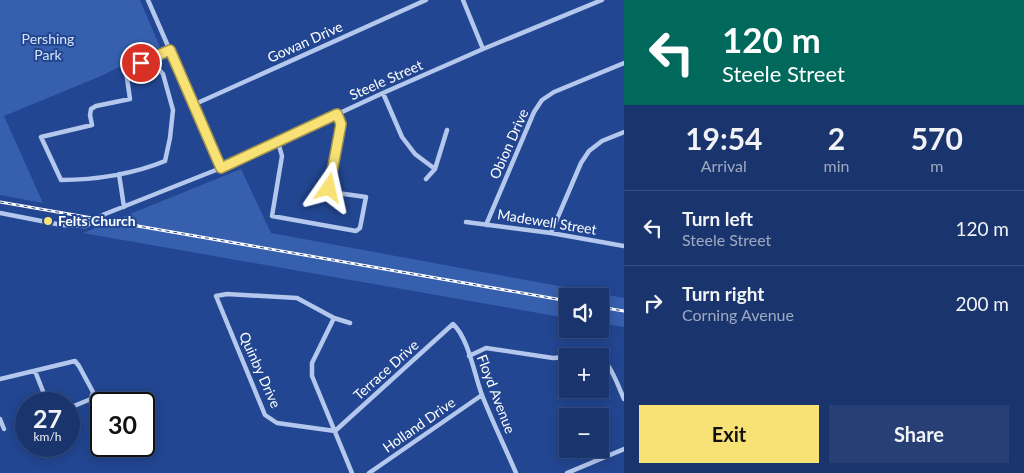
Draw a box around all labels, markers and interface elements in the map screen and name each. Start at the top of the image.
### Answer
street label: Gowan Drive [265,17,345,66]
text: 120 m [722,18,821,60]
icon: left [639,20,704,85]
park label: Pershing Park [22,30,74,63]
pin [120,42,162,84]
icon: arrive [127,49,155,77]
street label: Steele Street [347,56,425,103]
text: Steele Street [722,60,845,87]
street label: Obion Drive [486,106,532,182]
text: 19:54 [685,120,762,156]
text: 2 [828,120,845,156]
text: 570 [911,120,963,156]
text: Arrival [701,156,747,175]
text: min [824,156,850,175]
text: m [930,156,943,175]
position arrow [302,161,354,213]
street label: Madewell Street [496,205,598,238]
text: Turn left [682,207,753,230]
place label: Felts Church [58,212,136,229]
icon: left [639,214,667,242]
marker: Felts Church [42,215,54,227]
text: 120 m [955,217,1009,240]
text: Steele Street [682,230,771,249]
text: Turn right [682,282,764,305]
map controls [559,288,609,458]
button: sound [559,288,609,338]
icon: right [639,289,667,317]
text: 200 m [955,292,1009,315]
text: Corning Avenue [682,305,794,324]
street label: Quinby Drive [236,329,285,411]
street label: Terrace Drive [350,336,422,403]
button: + [559,348,609,398]
street label: Floyd Avenue [474,352,519,436]
speed limit sign: 30 [90,392,155,457]
street label: Holland Drive [379,393,458,456]
text: 27 [33,403,62,433]
button: Exit [639,405,819,463]
button: Share [829,405,1009,463]
button: − [559,408,609,458]
text: km/h [33,429,62,444]

